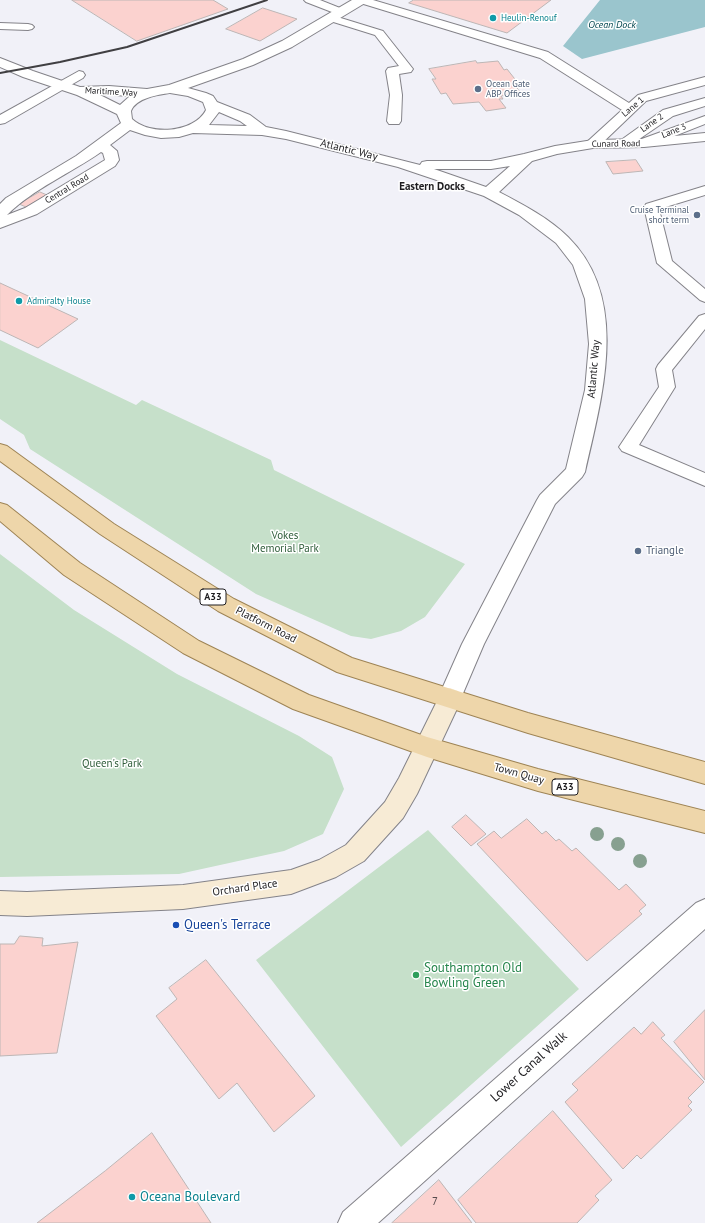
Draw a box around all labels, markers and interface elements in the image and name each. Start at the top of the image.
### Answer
marker: Heulin-Renouf [488,13,498,23]
place label: Heulin-Renouf [501,13,557,23]
water label: Ocean Dock [588,19,636,31]
place label: Ocean Gate ABP Offices [486,79,530,100]
marker: Ocean Gate ABP Offices [473,84,483,94]
street label: Maritime Way [84,85,138,99]
street label: Lane 1 [620,95,646,119]
street label: Lane 2 [638,111,666,135]
street label: Lane 3 [660,121,688,141]
street label: Atlantic Way [319,137,379,163]
street label: Cunard Road [592,138,640,150]
street label: Central Road [43,172,91,206]
district label: Eastern Docks [399,180,465,194]
place label: Cruise Terminal short term [630,205,689,226]
marker: Cruise Terminal short term [692,210,702,220]
marker: Admiralty House [14,296,24,306]
place label: Admiralty House [27,296,91,306]
street label: Atlantic Way [585,339,603,399]
park label: Vokes Memorial Park [251,529,319,555]
place label: Triangle [646,544,684,558]
marker: Triangle [633,546,643,556]
road number: A33 [200,589,226,605]
street label: Platform Road [233,604,299,646]
park label: Queen's Park [82,757,142,771]
street label: Town Quay [492,761,546,787]
road number: A33 [552,779,578,795]
street label: Orchard Place [212,877,278,899]
place label: Queen's Terrace [184,917,271,933]
marker: Queen's Terrace [171,920,181,930]
place label: Southampton Old Bowling Green [424,960,522,991]
marker: Southampton Old Bowling Green [411,970,421,980]
street label: Lower Canal Walk [487,1028,571,1106]
place label: Oceana Boulevard [140,1189,240,1205]
marker: Oceana Boulevard [127,1192,137,1202]
house number: 7 [432,1195,438,1209]

